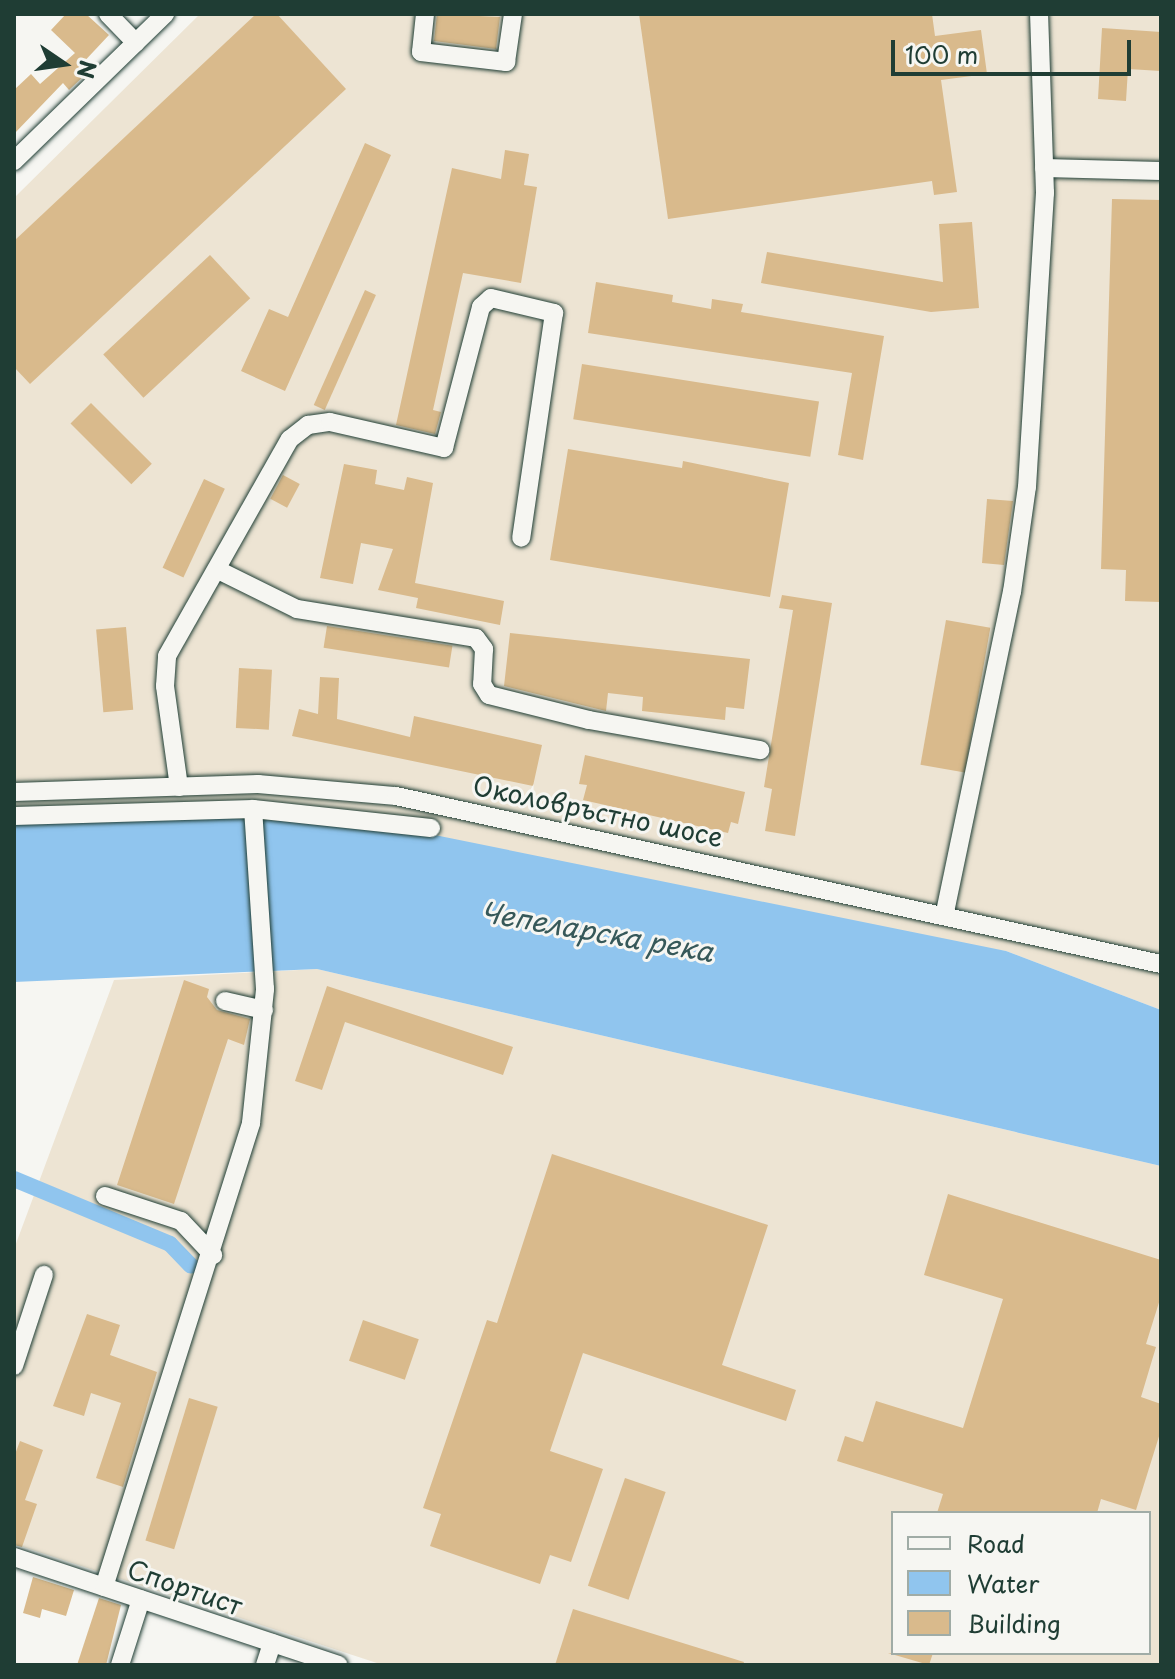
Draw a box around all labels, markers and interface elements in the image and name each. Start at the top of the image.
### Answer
north arrow [24,24,104,104]
scale bar [895,24,1135,74]
text: 100 m [905,36,978,72]
text: N [70,57,106,82]
street label: Околовръстно шосе [470,769,726,853]
water label: Чепеларска река [476,894,718,968]
legend [891,1511,1151,1655]
text: Road [967,1525,1025,1561]
street label: Спортист [124,1553,246,1621]
text: Water [967,1565,1039,1601]
text: Building [967,1605,1061,1641]

